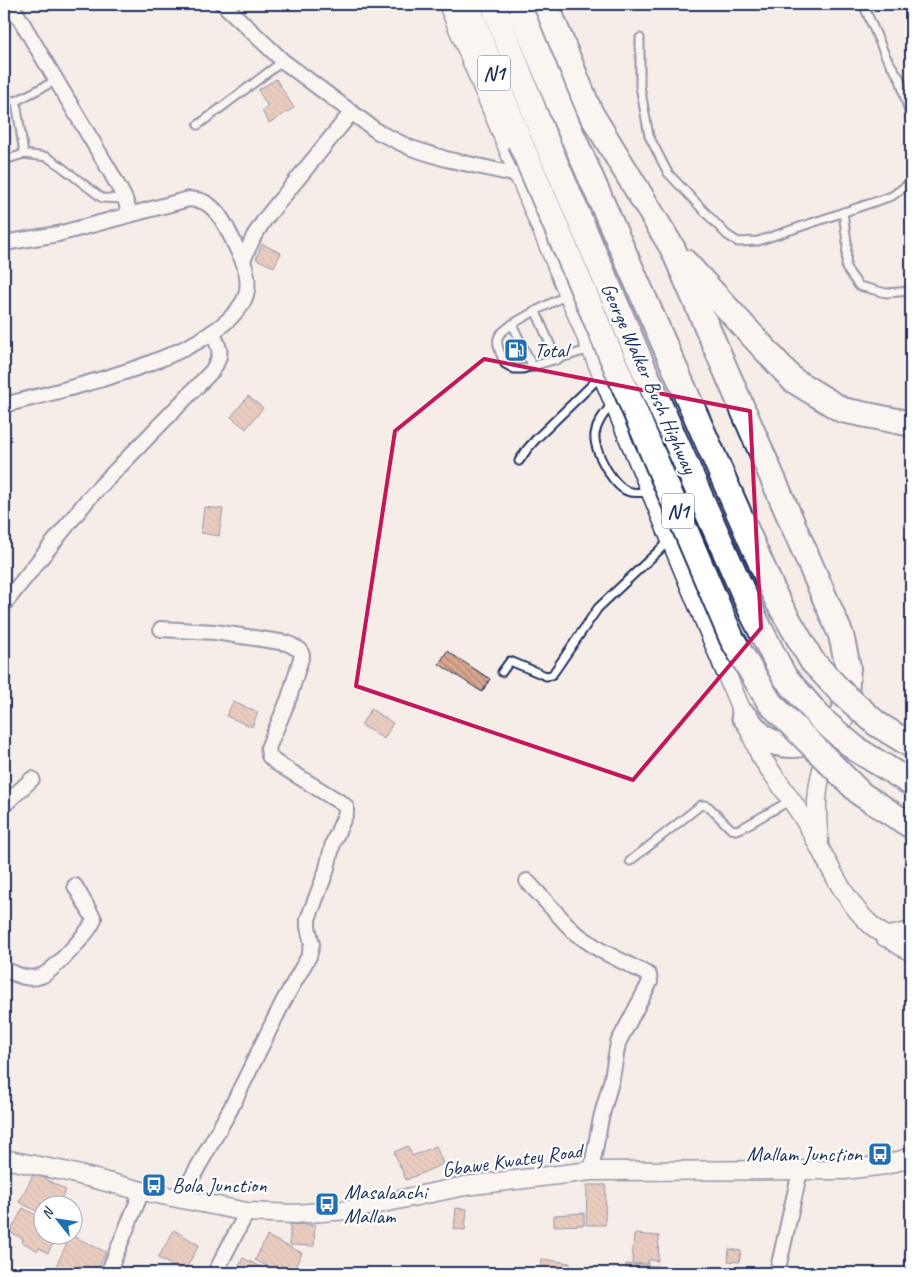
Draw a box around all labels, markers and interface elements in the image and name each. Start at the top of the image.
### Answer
road number: N1 [478,56,510,90]
street label: George Walker Bush Highway [595,279,704,479]
fuel station icon: Total [503,337,529,363]
place label: Total [534,337,572,363]
road number: N1 [662,494,694,528]
street label: Gbawe Kwatey Road [440,1137,587,1183]
place label: Mallam Junction [747,1141,863,1167]
bus stop icon: Mallam Junction [867,1141,893,1167]
bus stop icon: Bola Junction [141,1172,167,1198]
place label: Bola Junction [172,1172,267,1198]
place label: Masalaachi Mallam [344,1179,430,1229]
bus stop icon: Masalaachi Mallam [314,1191,340,1217]
north arrow [32,1194,82,1244]
text: N [38,1204,58,1222]

